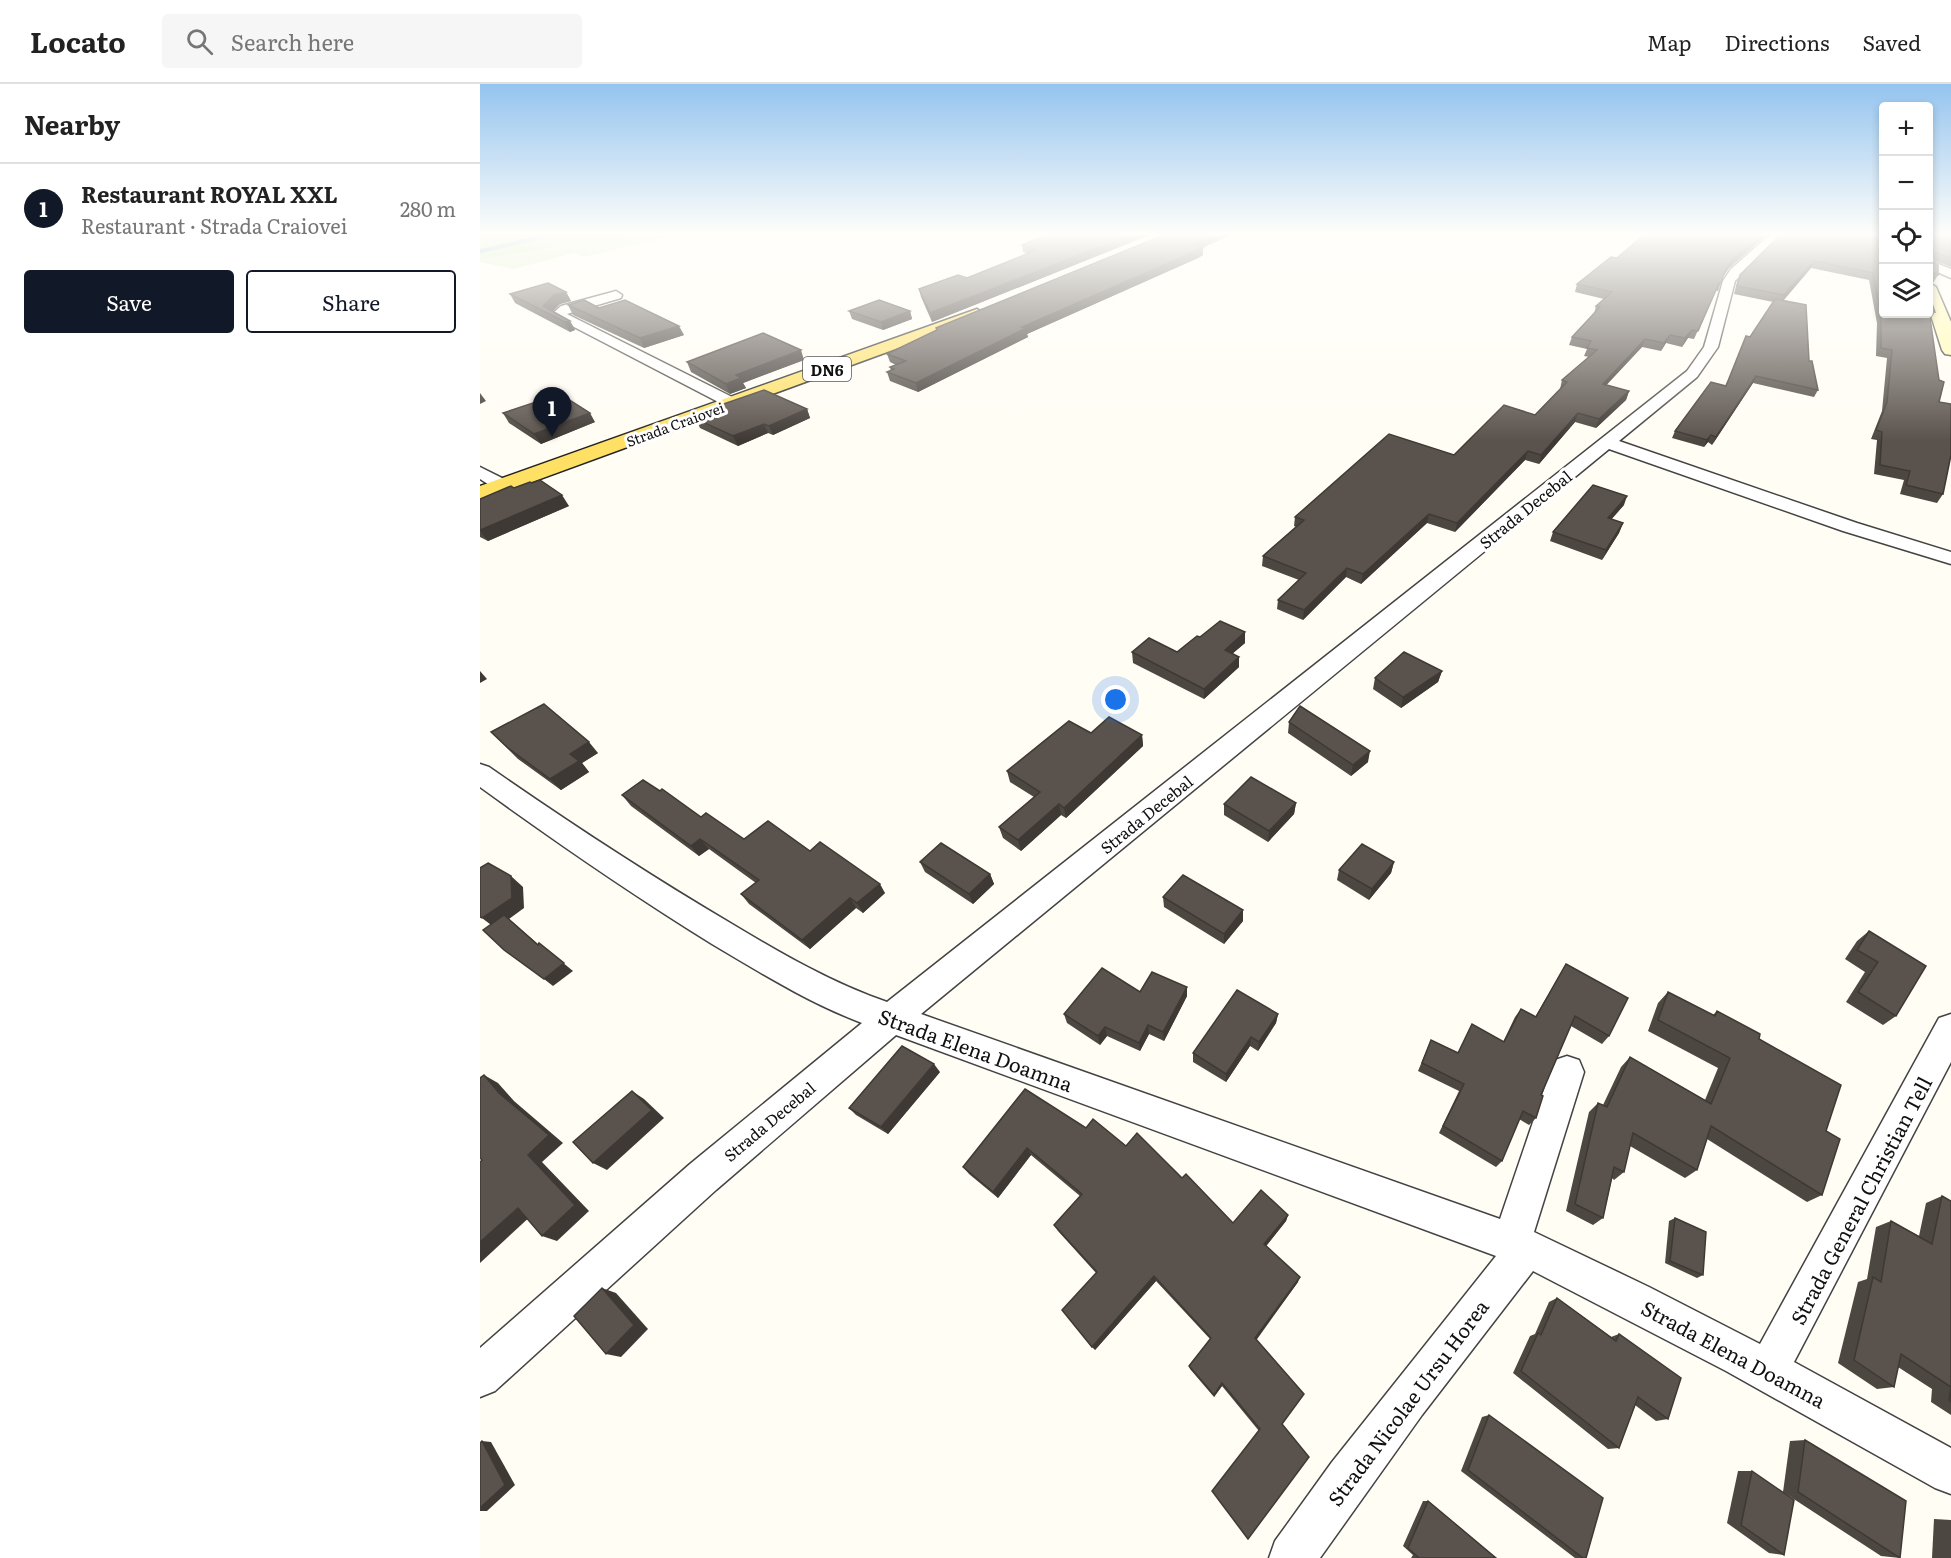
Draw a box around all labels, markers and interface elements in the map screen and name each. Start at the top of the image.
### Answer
search box [162,14,582,68]
text: Locato [30,20,126,62]
icon: search [183,25,216,58]
text: Search here [231,25,354,58]
text: Map [1647,26,1692,57]
text: Directions [1725,26,1830,57]
text: Saved [1863,26,1921,57]
map controls [1879,102,1933,318]
button: + [1879,102,1933,156]
text: Nearby [24,104,120,143]
button: − [1879,156,1933,210]
text: Restaurant ROYAL XXL [81,177,338,210]
text: 1 [39,193,48,223]
text: 280 m [400,193,456,223]
text: Restaurant · Strada Craiovei [81,210,347,240]
button: locate [1879,210,1933,264]
button: layers [1879,264,1933,318]
button: Save [24,270,234,333]
button: Share [246,270,456,333]
road number: DN6 [803,357,851,381]
pin: 1 [532,388,572,437]
street label: Strada Craiovei [623,397,727,451]
street label: Strada Decebal [1473,464,1577,554]
your location [1101,685,1130,714]
street label: Strada Decebal [1094,769,1198,859]
street label: Strada Elena Doamna [875,1000,1078,1098]
street label: Strada General Christian Tell [1782,1070,1938,1329]
street label: Strada Decebal [718,1075,820,1167]
street label: Strada Nicolae Ursu Horea [1319,1292,1495,1512]
street label: Strada Elena Doamna [1637,1292,1832,1414]

